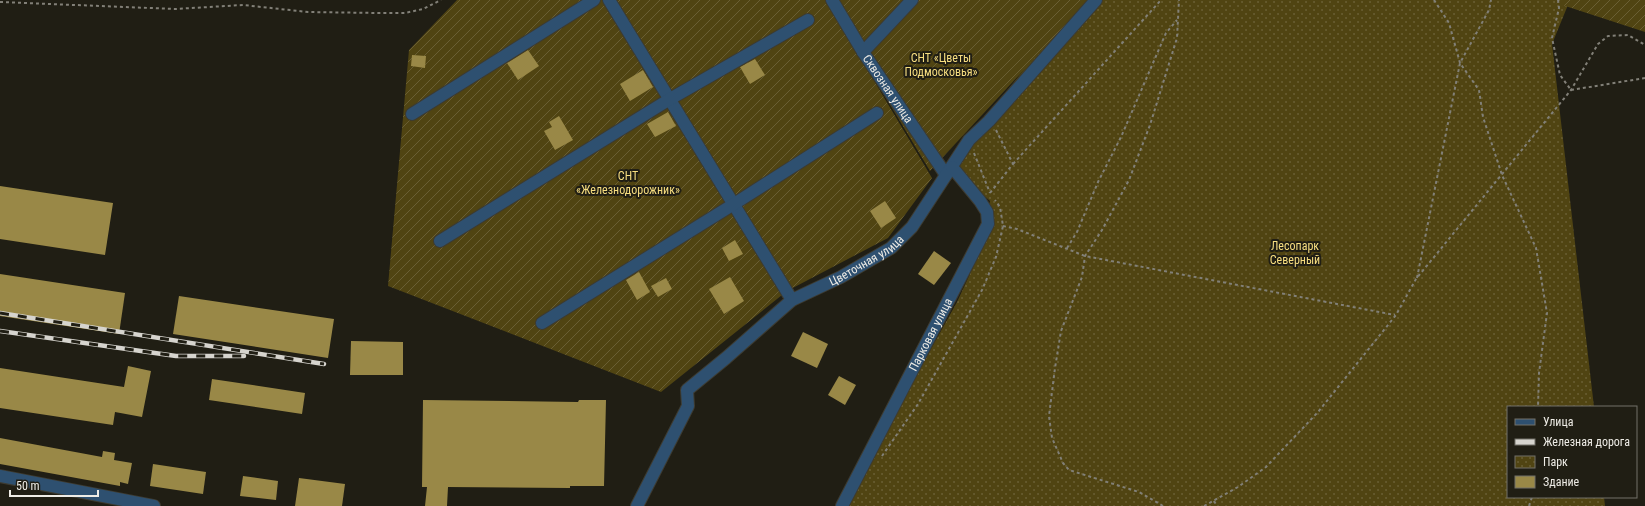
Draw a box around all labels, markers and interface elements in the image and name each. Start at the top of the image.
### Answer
park label: СНТ «Цветы Подмосковья» [904,51,978,79]
street label: Сквозная улица [860,52,916,126]
park label: СНТ «Железнодорожник» [576,169,680,197]
street label: Цветочная улица [827,232,907,289]
park label: Лесопарк Северный [1270,239,1320,267]
street label: Парковая улица [906,296,956,373]
legend [1507,406,1637,498]
text: Улица [1543,415,1574,429]
text: Железная дорога [1543,435,1630,449]
text: Парк [1543,455,1568,469]
scale bar [10,472,98,498]
text: Здание [1543,475,1580,489]
text: 50 m [16,479,40,493]

